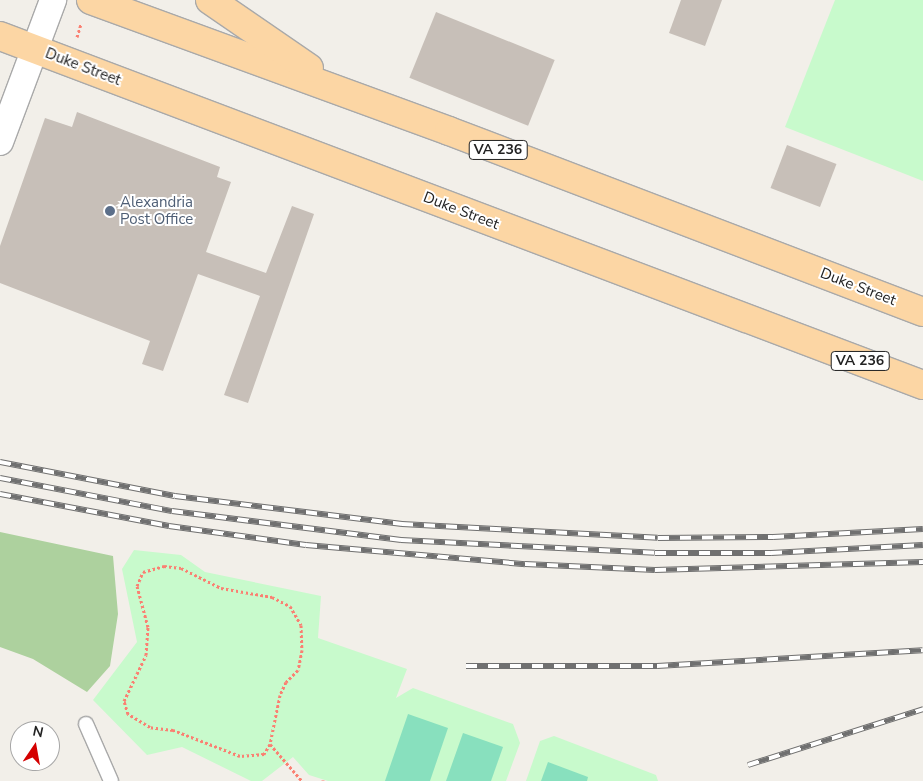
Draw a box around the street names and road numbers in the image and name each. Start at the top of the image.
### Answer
street label: Duke Street [43,44,123,90]
road number: VA 236 [468,138,528,162]
street label: Duke Street [421,188,501,234]
street label: Duke Street [818,264,898,310]
road number: VA 236 [830,350,890,372]

